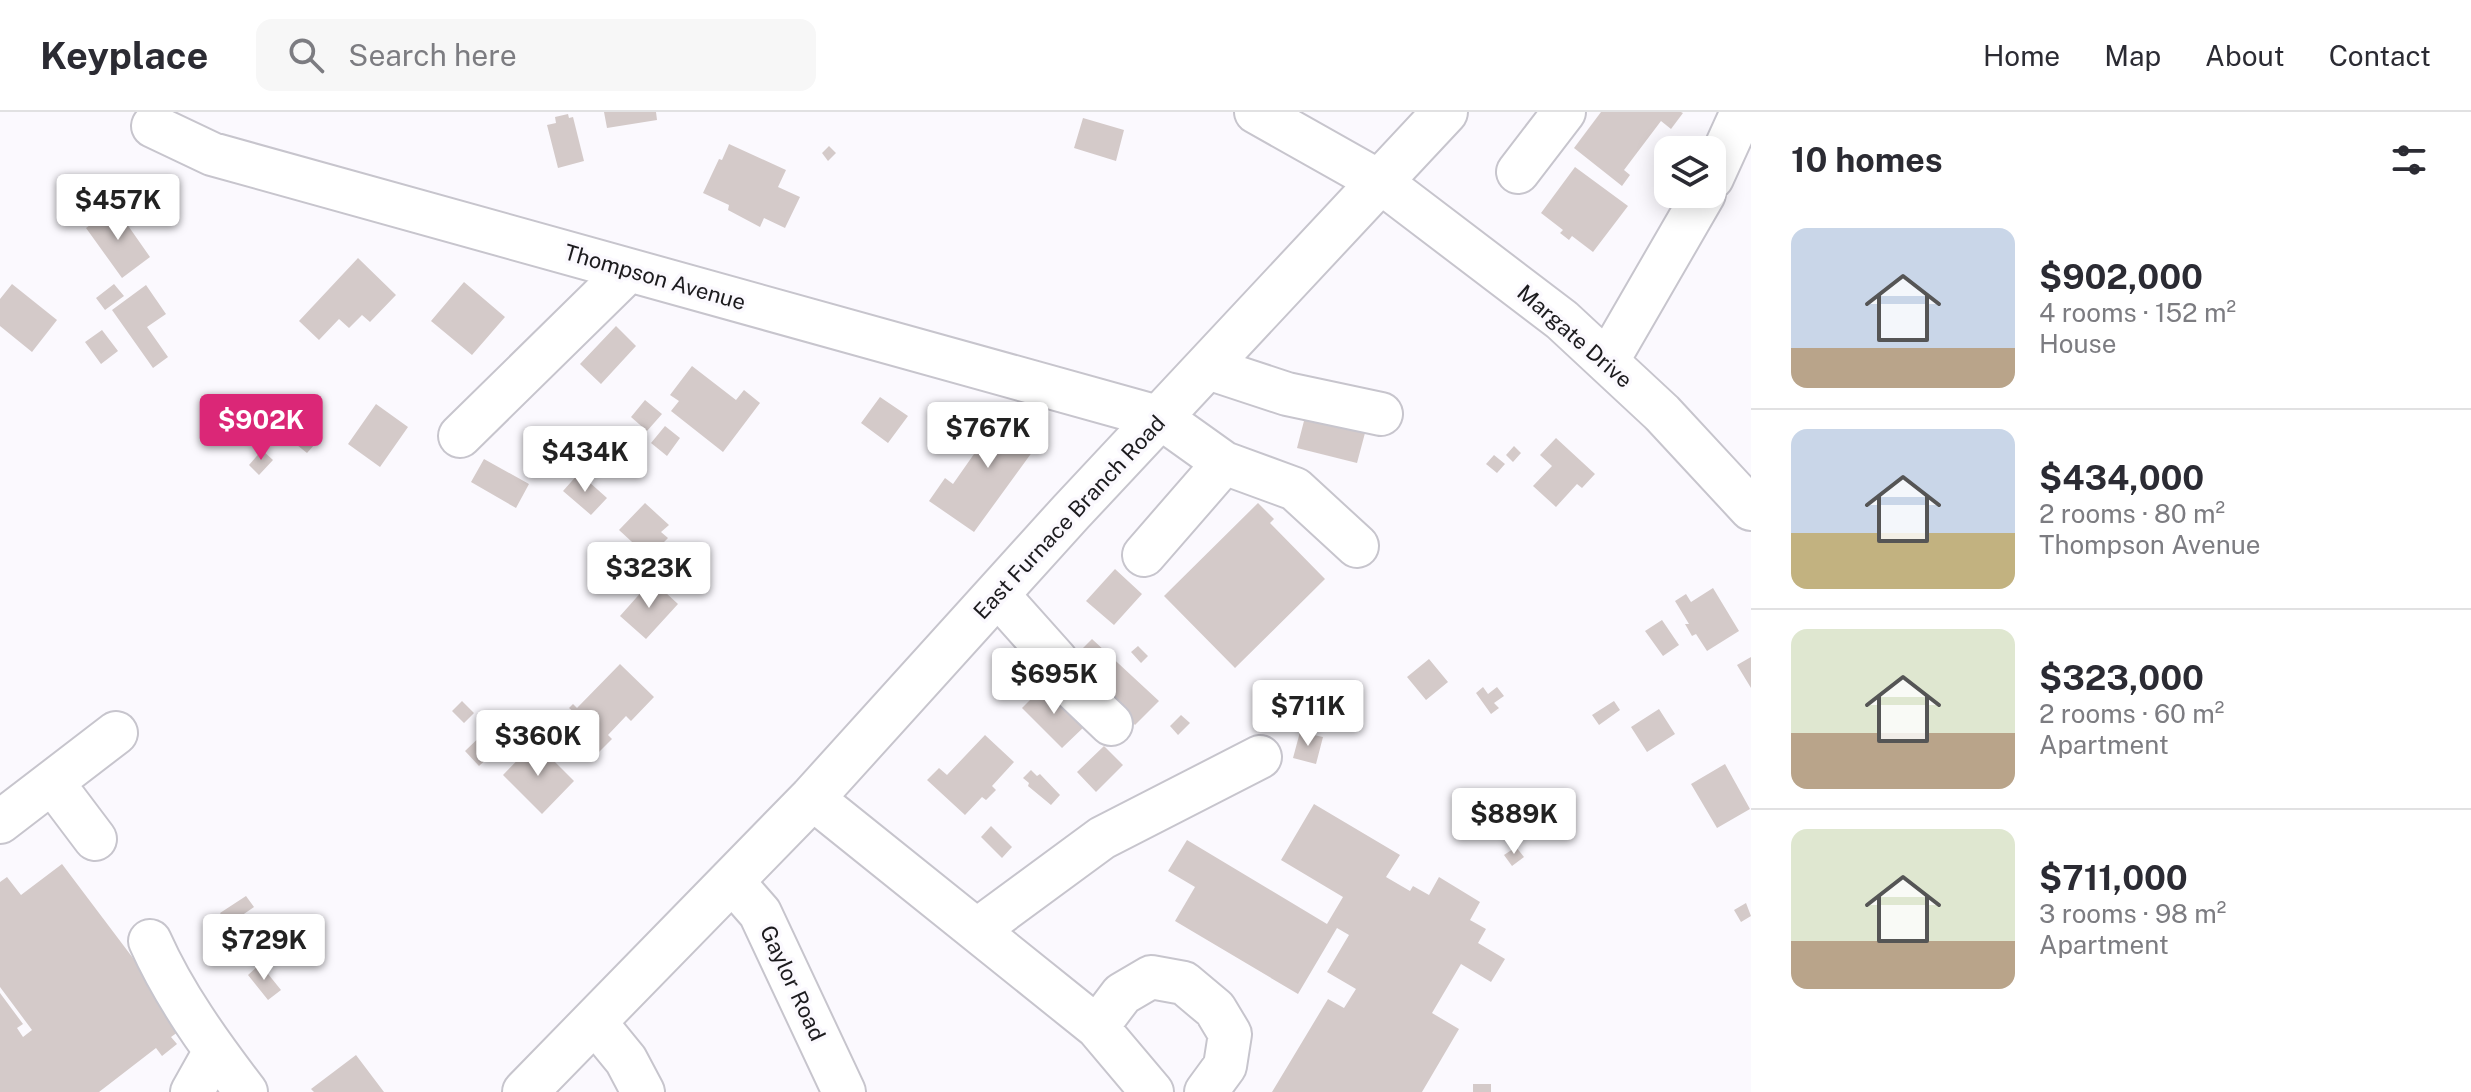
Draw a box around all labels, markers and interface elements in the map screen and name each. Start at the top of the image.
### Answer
search box [256,19,816,91]
text: Keyplace [40,33,208,78]
icon: search [284,33,328,77]
text: Search here [348,37,517,73]
text: Home [1983,39,2060,72]
text: Map [2104,39,2161,72]
text: About [2205,39,2285,72]
text: Contact [2329,39,2431,72]
map controls [1654,136,1726,208]
button: layers [1654,136,1726,208]
icon: filters [2387,138,2431,182]
text: 10 homes [1791,140,1943,180]
pin: $457K [62,174,174,242]
text: $457K [75,184,161,215]
street label: Thompson Avenue [561,239,749,315]
text: $902,000 [2039,257,2203,297]
icon: home [1855,260,1951,356]
street label: Margate Drive [1512,279,1638,393]
text: 4 rooms · 152 m² [2039,297,2236,328]
text: House [2039,328,2116,359]
pin: $902K [205,394,317,462]
pin: $767K [932,402,1044,470]
text: $902K [218,404,304,435]
street label: East Furnace Branch Road [968,410,1170,624]
text: $767K [945,412,1031,443]
pin: $434K [529,426,641,494]
text: $434K [541,436,629,467]
text: $434,000 [2039,458,2204,498]
icon: home [1855,461,1951,557]
text: 2 rooms · 80 m² [2039,498,2225,529]
text: Thompson Avenue [2039,529,2261,560]
pin: $323K [593,542,705,610]
text: $323K [605,552,693,583]
pin: $695K [998,648,1110,716]
text: $695K [1010,658,1098,689]
text: $323,000 [2039,658,2204,698]
icon: home [1855,661,1951,757]
pin: $711K [1252,680,1364,748]
text: $711K [1270,690,1346,721]
text: 2 rooms · 60 m² [2039,698,2224,729]
pin: $360K [482,710,594,778]
text: $360K [494,720,582,751]
text: Apartment [2039,729,2169,760]
pin: $889K [1458,788,1570,856]
text: $889K [1470,798,1558,829]
text: $711,000 [2039,858,2188,898]
icon: home [1855,861,1951,957]
text: 3 rooms · 98 m² [2039,898,2226,929]
pin: $729K [208,914,320,982]
street label: Gaylor Road [755,921,831,1045]
text: $729K [221,924,307,955]
text: Apartment [2039,929,2169,960]

